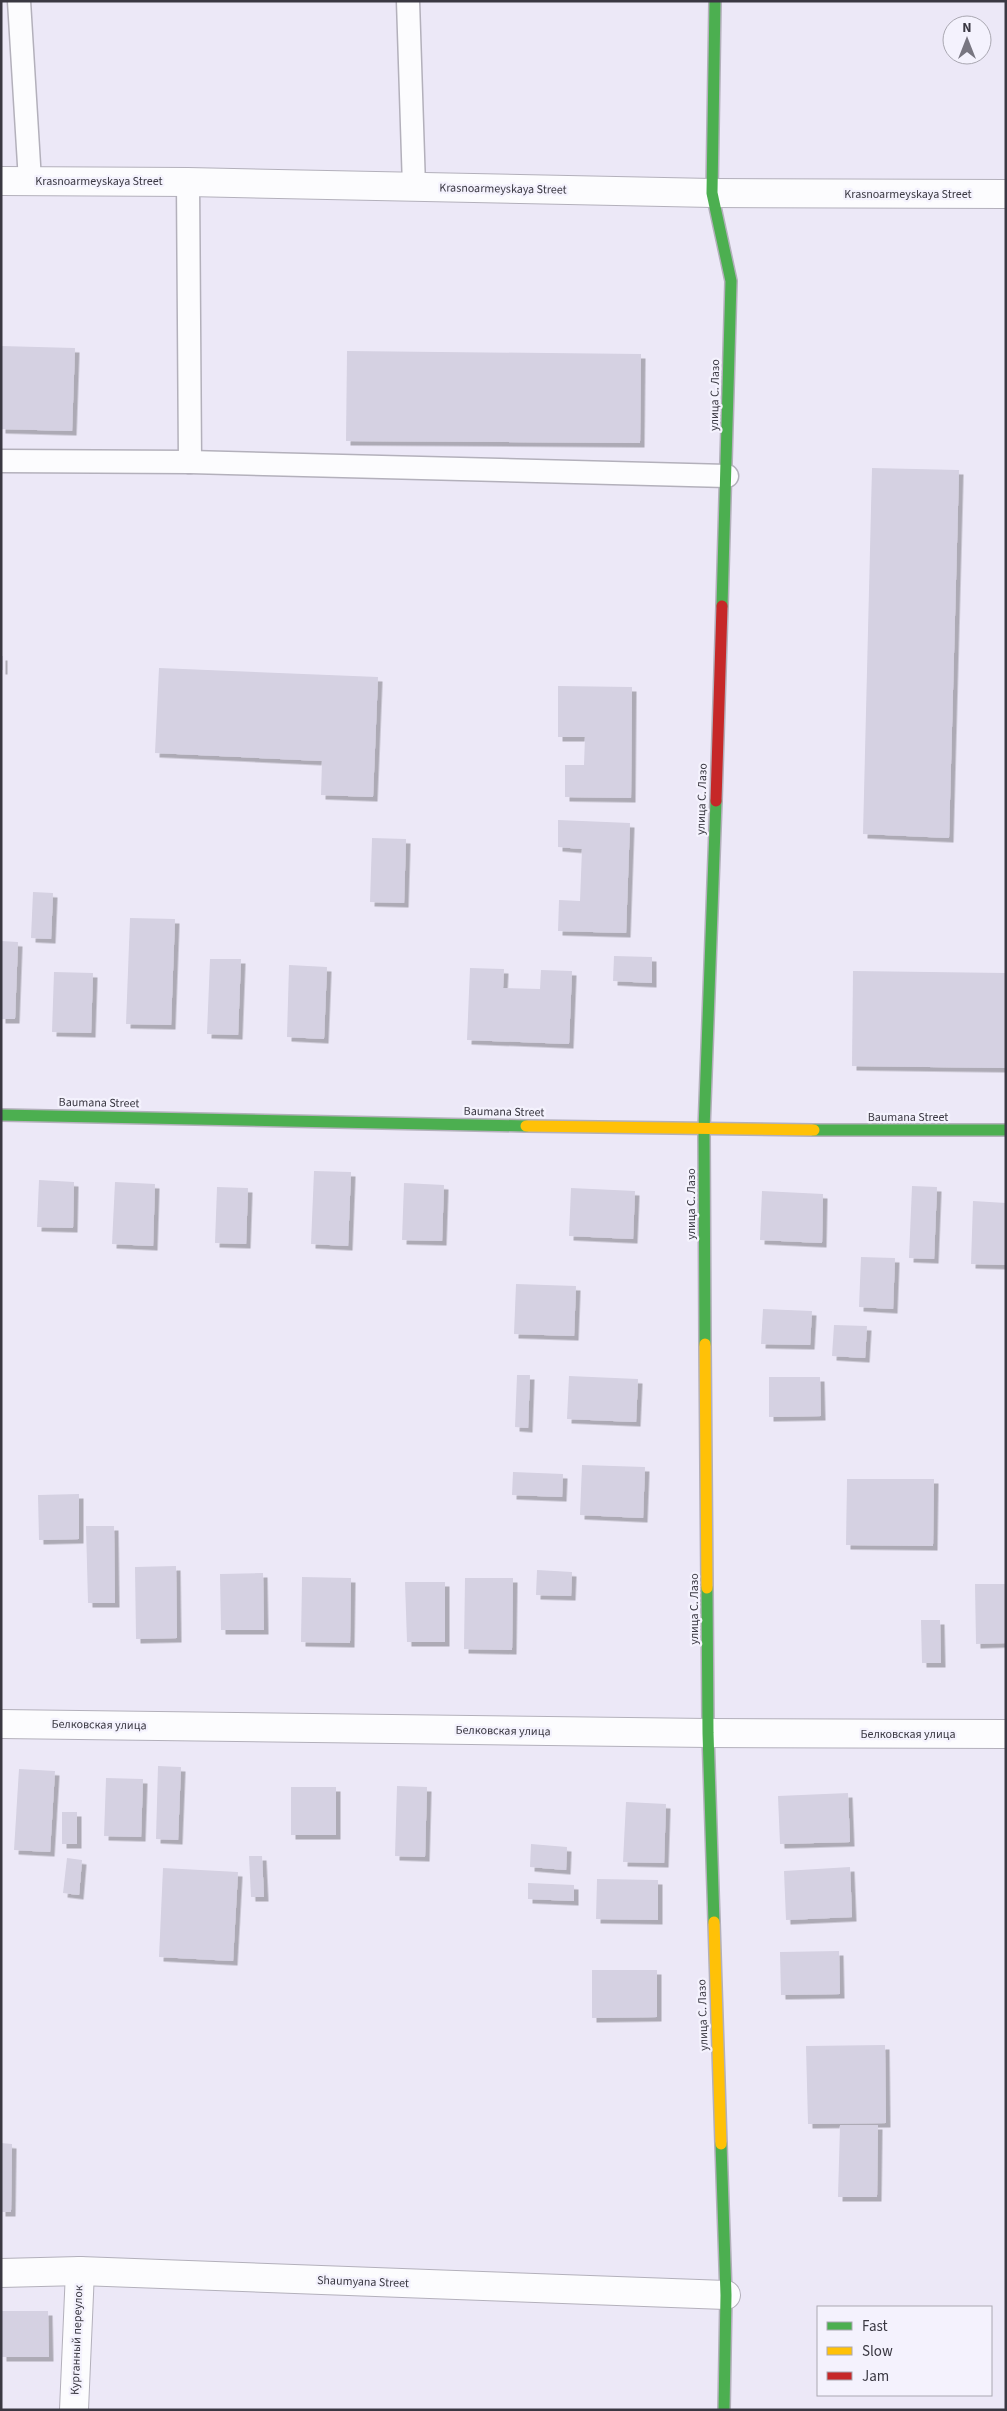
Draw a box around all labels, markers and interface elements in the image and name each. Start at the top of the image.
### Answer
north arrow [942,15,992,65]
text: N [962,18,972,38]
street label: Krasnoarmeyskaya Street [35,173,163,190]
street label: Krasnoarmeyskaya Street [439,179,567,199]
street label: Krasnoarmeyskaya Street [844,186,972,203]
street label: улица С. Лазо [706,359,724,431]
street label: улица С. Лазо [692,763,712,835]
street label: Baumana Street [58,1094,140,1112]
street label: Baumana Street [463,1103,545,1121]
street label: Baumana Street [868,1109,948,1126]
street label: улица С. Лазо [683,1168,700,1240]
street label: улица С. Лазо [686,1573,703,1645]
street label: Белковская улица [51,1716,147,1734]
street label: Белковская улица [455,1722,551,1740]
street label: Белковская улица [861,1726,956,1743]
street label: улица С. Лазо [693,1979,713,2051]
street label: Shaumyana Street [317,2272,409,2292]
street label: Курганный переулок [67,2285,87,2395]
legend [817,2306,992,2396]
text: Fast [862,2316,888,2337]
text: Slow [862,2341,893,2362]
text: Jam [862,2366,889,2387]

